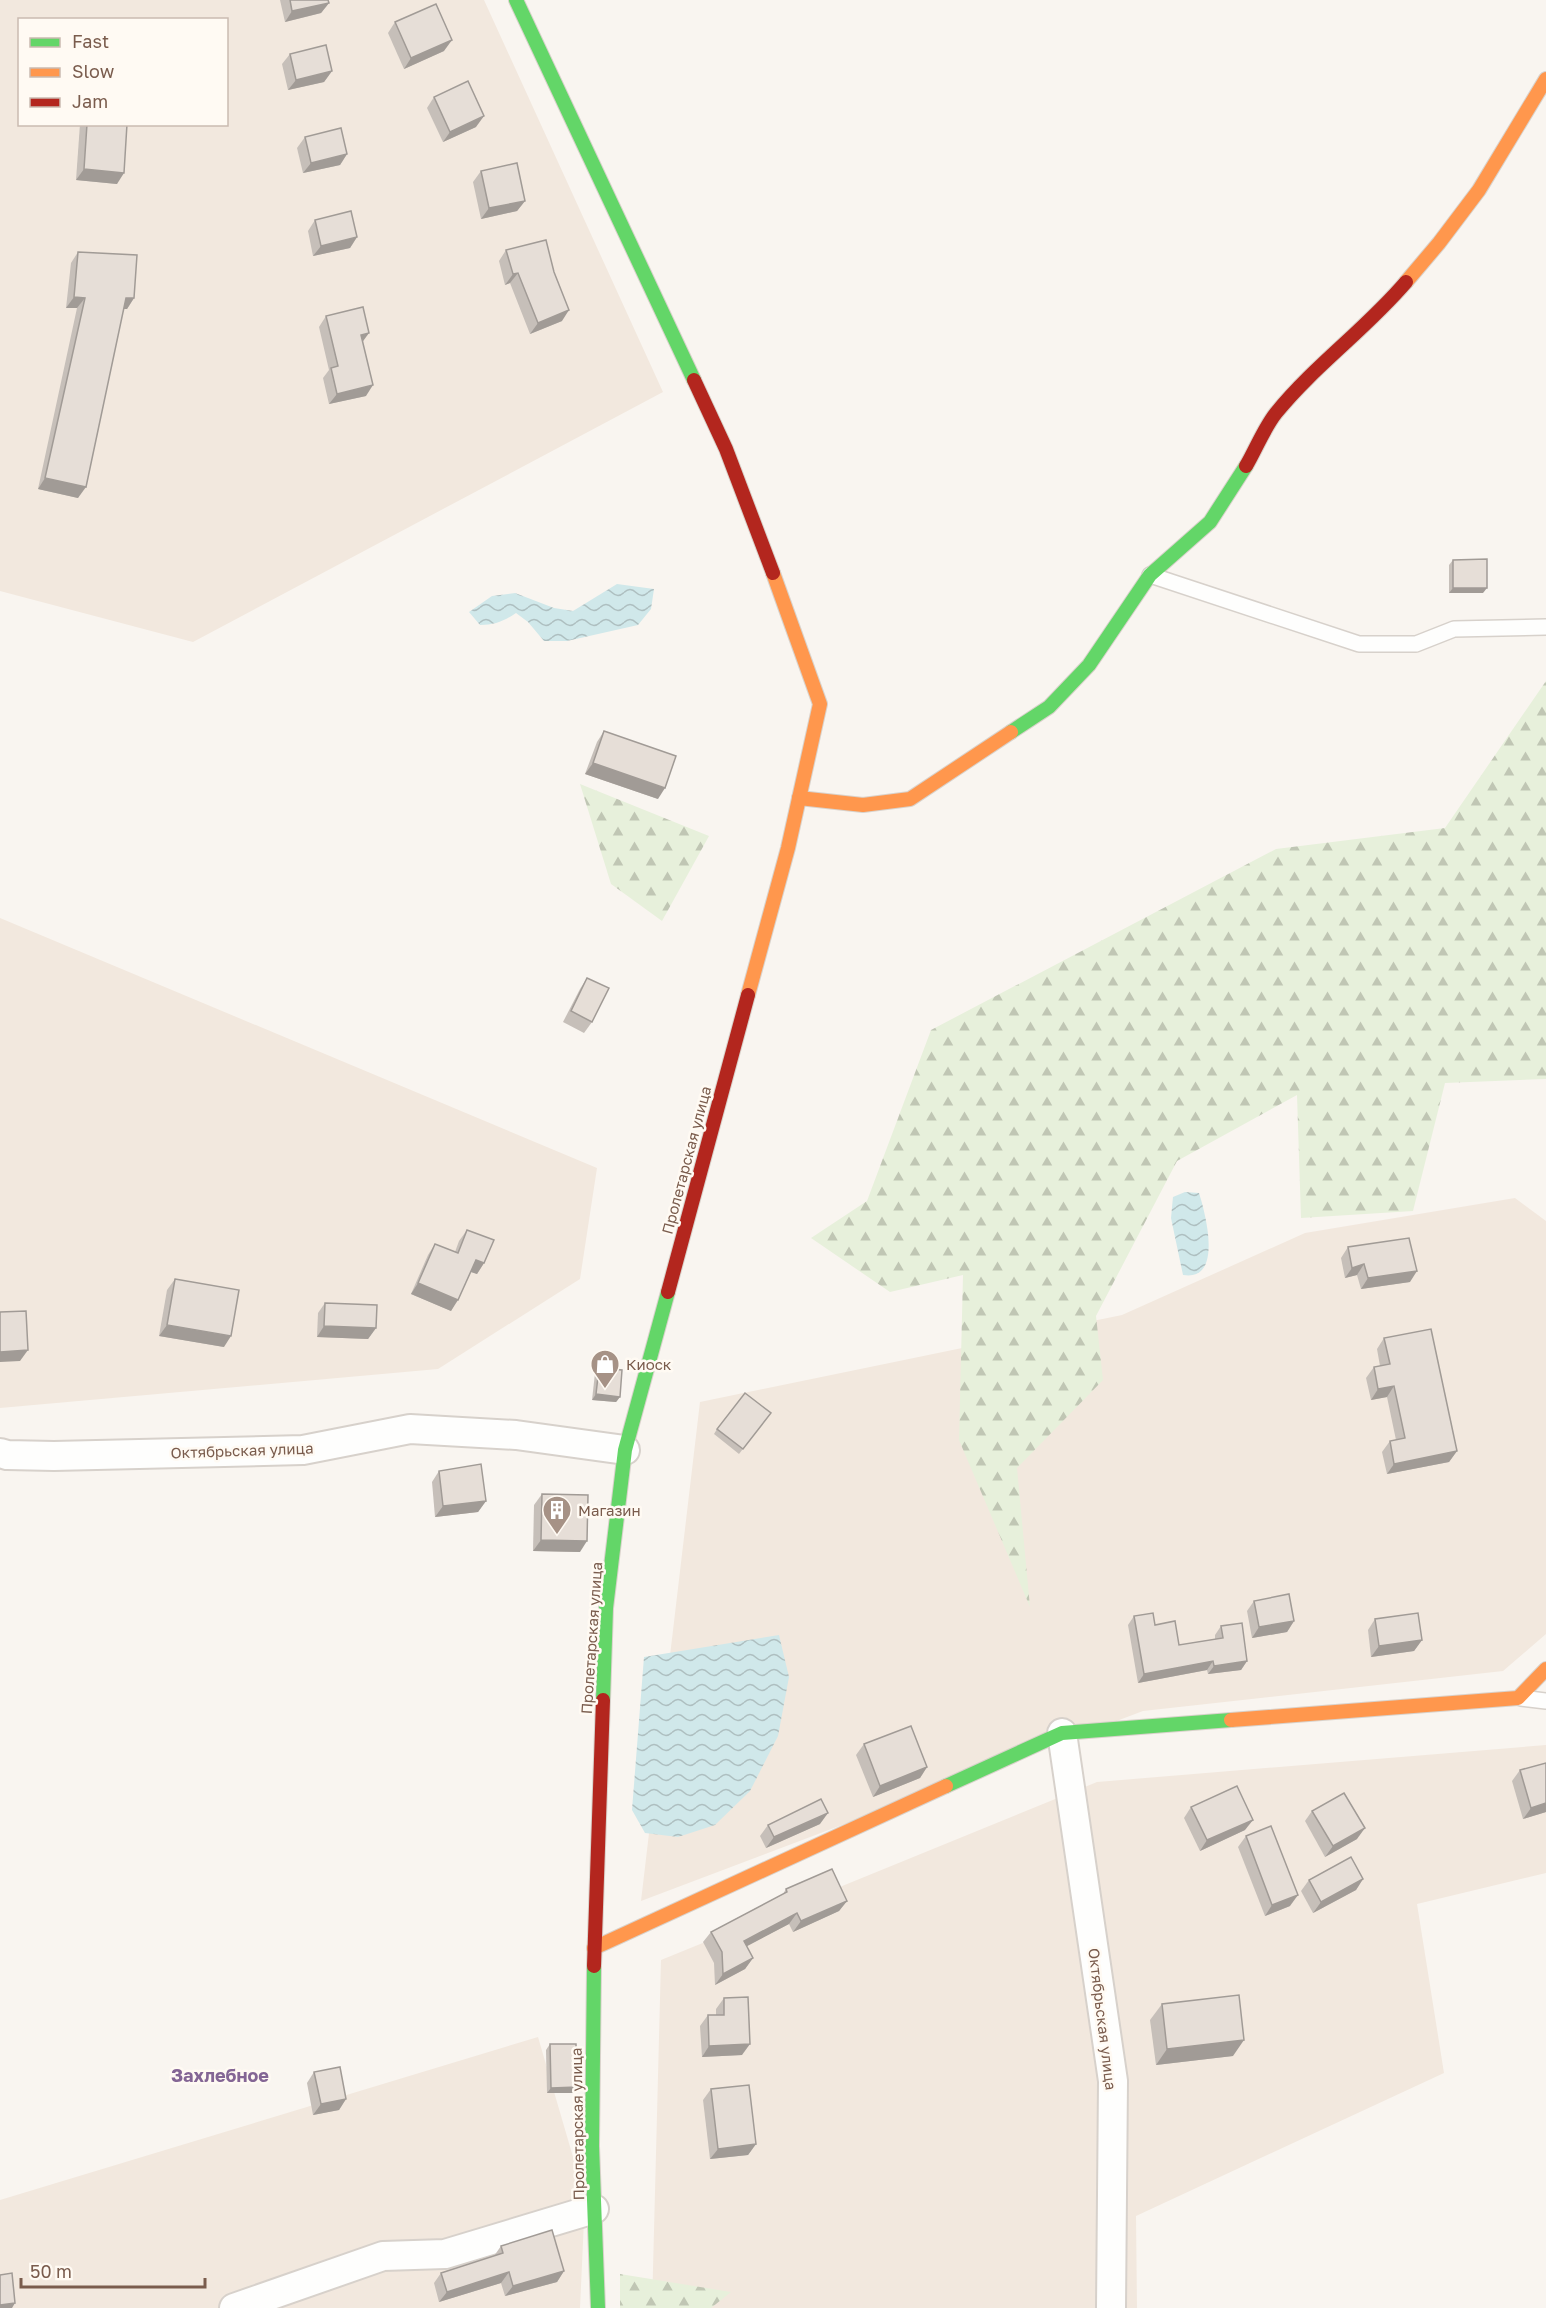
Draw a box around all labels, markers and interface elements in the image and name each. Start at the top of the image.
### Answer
legend [18,18,228,126]
text: Fast [72,30,109,52]
text: Slow [72,60,115,82]
text: Jam [72,90,108,112]
street label: Пролетарская улица [658,1084,714,1236]
shop icon: Киоск [589,1348,621,1390]
place label: Киоск [626,1355,672,1373]
street label: Октябрьская улица [170,1439,314,1461]
building icon: Магазин [541,1494,573,1536]
place label: Магазин [578,1501,641,1519]
street label: Пролетарская улица [577,1561,605,1715]
street label: Октябрьская улица [1085,1947,1121,2091]
street label: Пролетарская улица [567,2047,587,2201]
district label: Захлебное [171,2064,269,2086]
scale bar [21,2251,206,2289]
text: 50 m [30,2260,72,2282]

